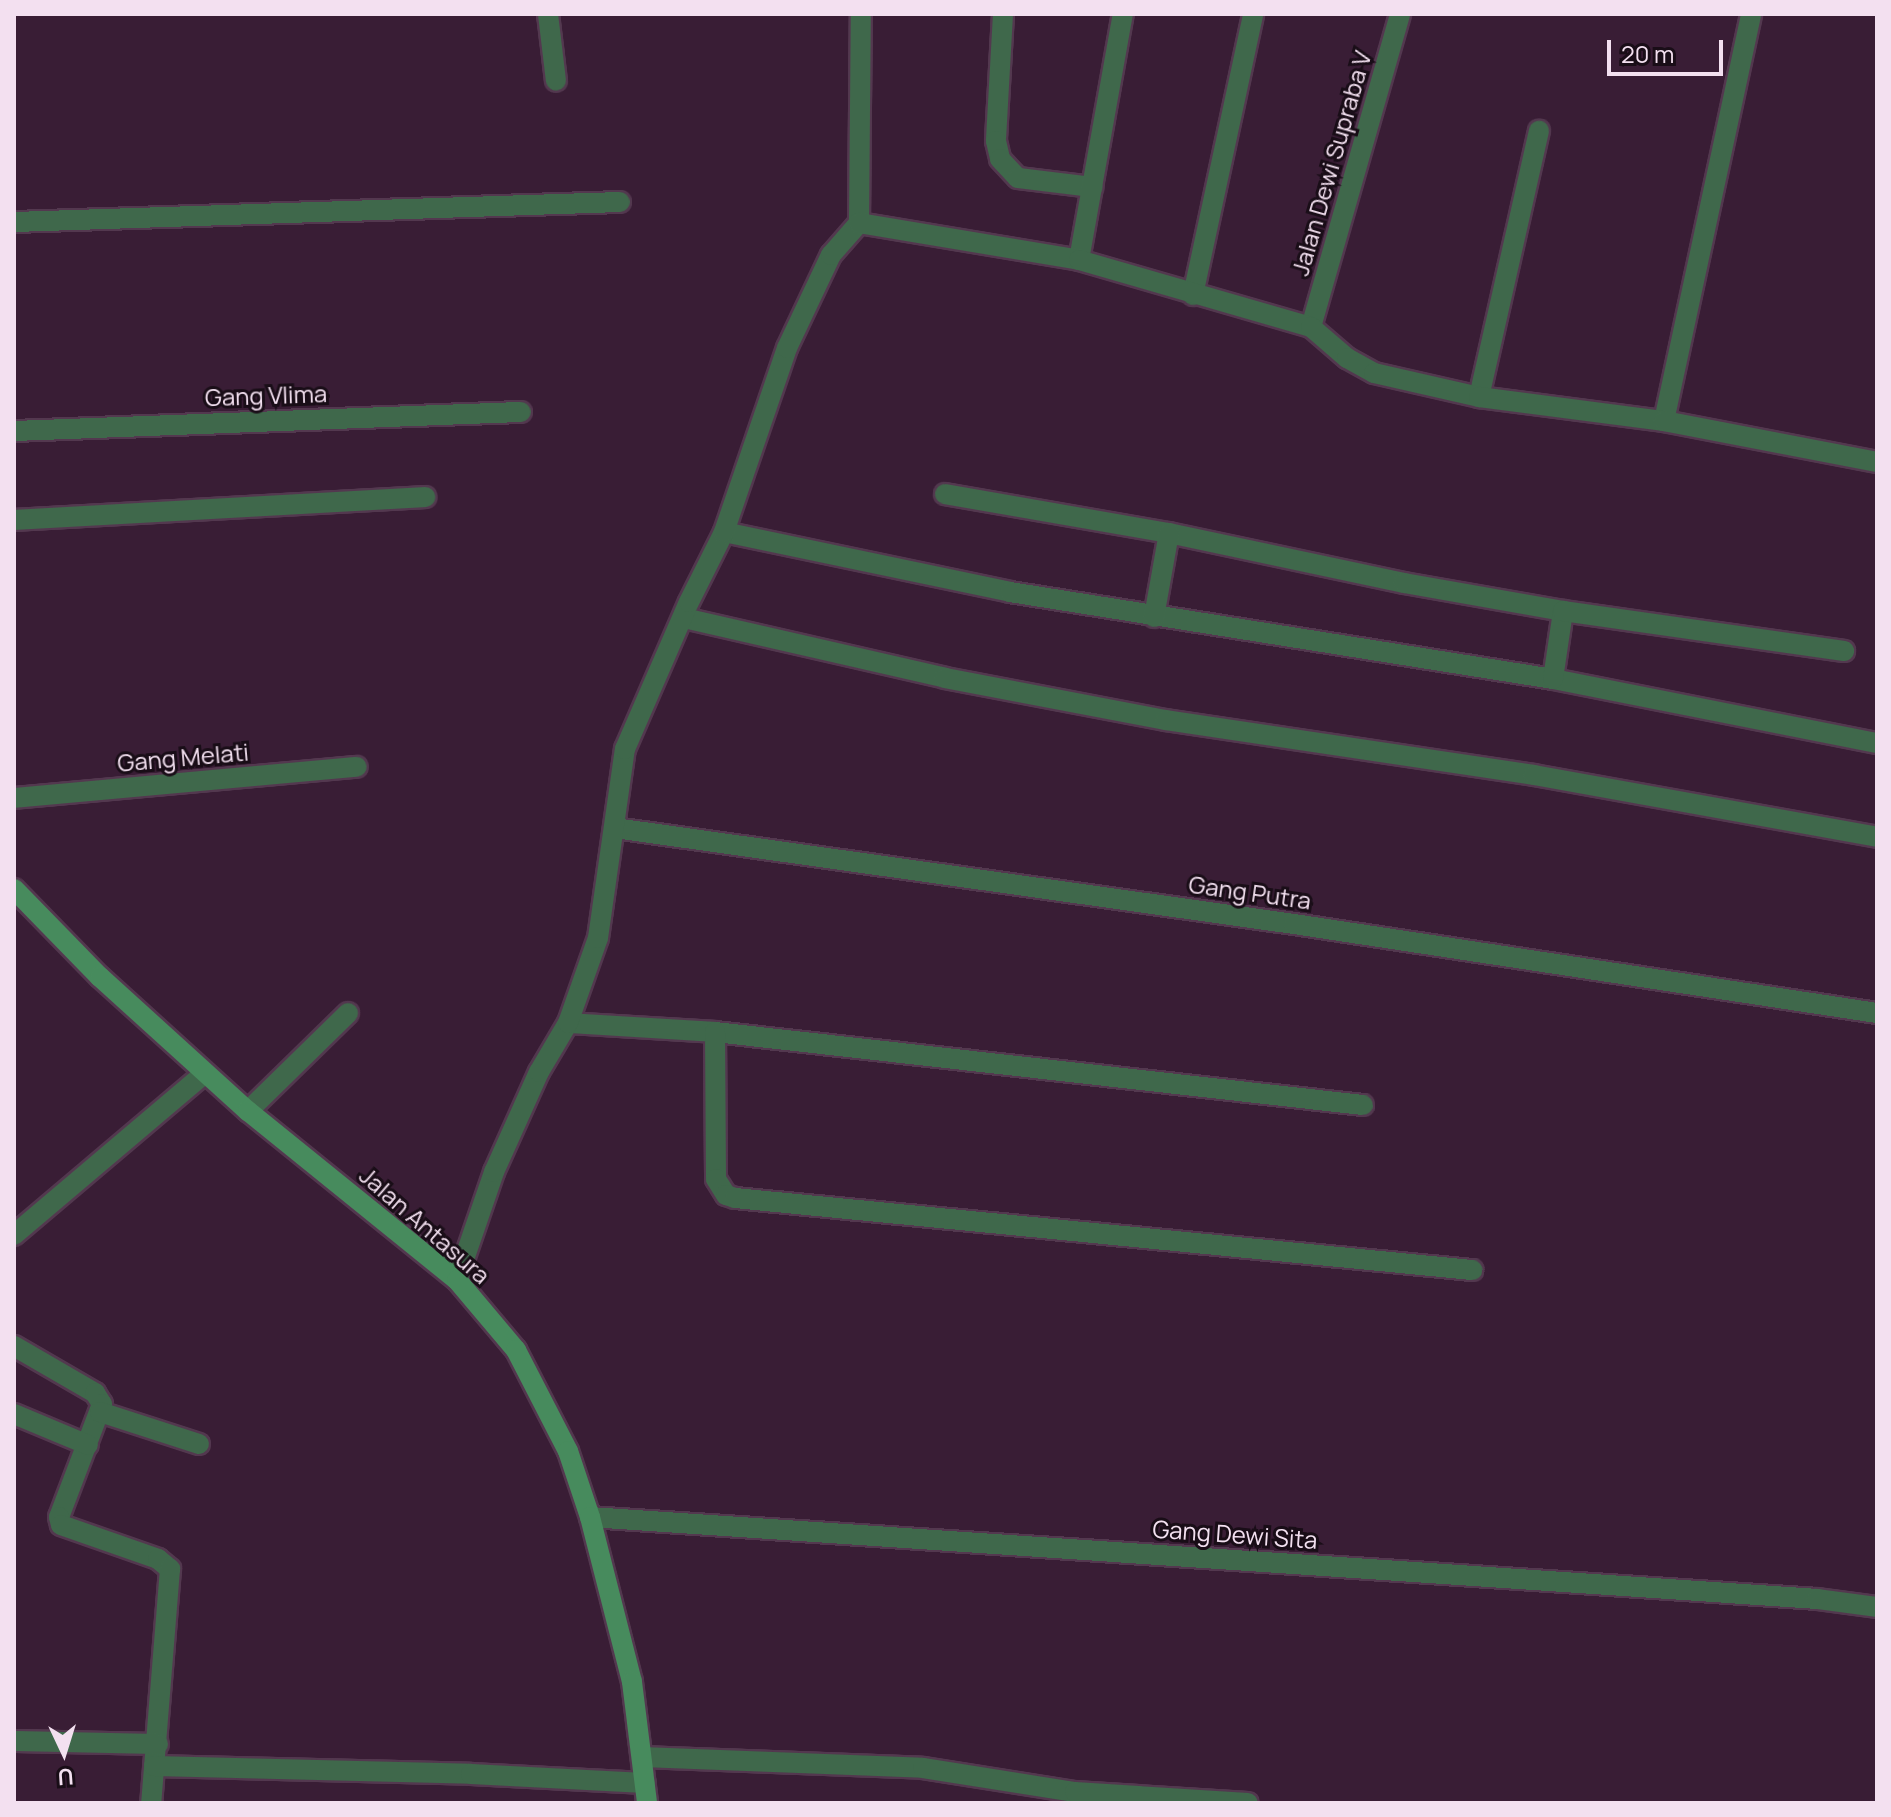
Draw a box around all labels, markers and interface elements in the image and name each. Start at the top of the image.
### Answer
scale bar [1611,24,1727,74]
text: 20 m [1621,37,1674,70]
street label: Jalan Dewi Supraba V [1285,47,1377,279]
street label: Gang Vlima [204,378,328,412]
street label: Gang Melati [116,737,250,777]
street label: Gang Putra [1187,869,1313,915]
street label: Jalan Antasura [354,1161,496,1289]
street label: Gang Dewi Sita [1152,1514,1318,1554]
north arrow [24,1713,104,1793]
text: U [57,1761,75,1792]

